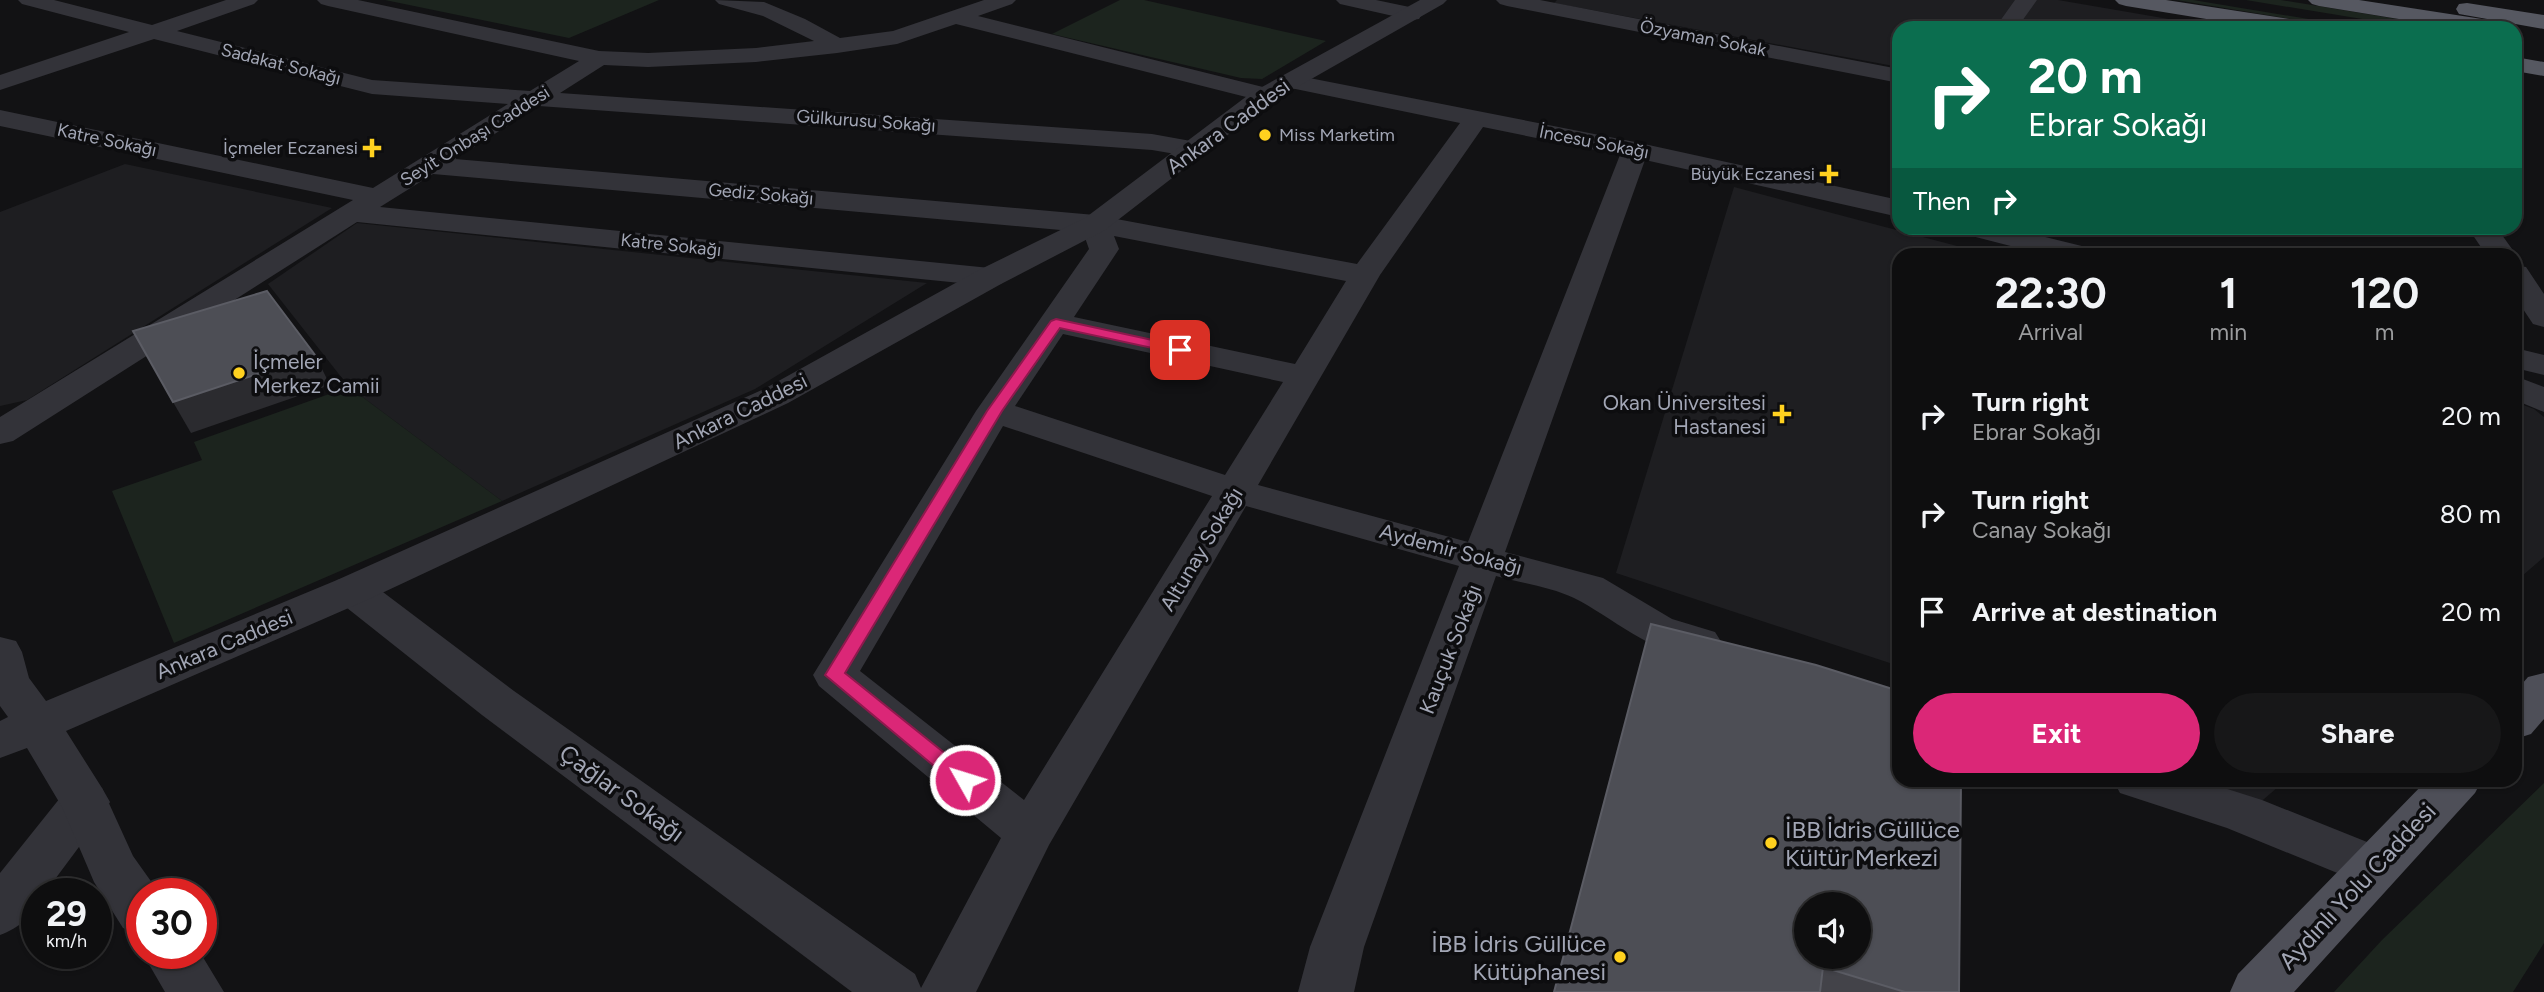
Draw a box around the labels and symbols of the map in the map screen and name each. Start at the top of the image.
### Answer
street label: Özyaman Sokak [1638,15,1768,61]
street label: Sadakat Sokağı [219,38,343,90]
street label: Ankara Caddesi [1162,73,1294,179]
street label: Seyit Onbaşı Caddesi [396,81,554,191]
street label: Gülkurusu Sokağı [796,105,936,137]
street label: Katre Sokağı [55,119,159,161]
street label: İncesu Sokağı [1537,121,1651,163]
place label: Miss Marketim [1279,124,1395,146]
marker: Miss Marketim [1257,127,1273,143]
place label: İçmeler Eczanesi [223,137,358,159]
marker: İçmeler Eczanesi [364,140,380,156]
place label: Büyük Eczanesi [1690,163,1815,185]
marker: Büyük Eczanesi [1821,166,1837,182]
street label: Gediz Sokağı [708,178,814,210]
street label: Katre Sokağı [620,229,722,261]
pin [1150,320,1210,380]
place label: İçmeler Merkez Camii [253,349,380,398]
marker: İçmeler Merkez Camii [231,365,247,381]
street label: Ankara Caddesi [669,368,811,454]
place label: Okan Üniversitesi Hastanesi [1603,390,1766,439]
marker: Okan Üniversitesi Hastanesi [1772,404,1792,424]
street label: Altunay Sokağı [1154,483,1248,615]
street label: Aydemir Sokağı [1377,518,1525,580]
street label: Kauçuk Sokağı [1414,581,1486,717]
street label: Ankara Caddesi [152,604,296,684]
street label: Çağlar Sokağı [554,738,690,848]
position arrow [928,743,1002,817]
street label: Aydınlı Yolu Caddesi [2272,797,2442,975]
place label: İBB İdris Güllüce Kültür Merkezi [1785,815,1960,872]
marker: İBB İdris Güllüce Kültür Merkezi [1763,835,1779,851]
speed limit sign: 30 [126,878,217,969]
place label: İBB İdris Güllüce Kütüphanesi [1431,929,1606,986]
marker: İBB İdris Güllüce Kütüphanesi [1612,949,1628,965]

